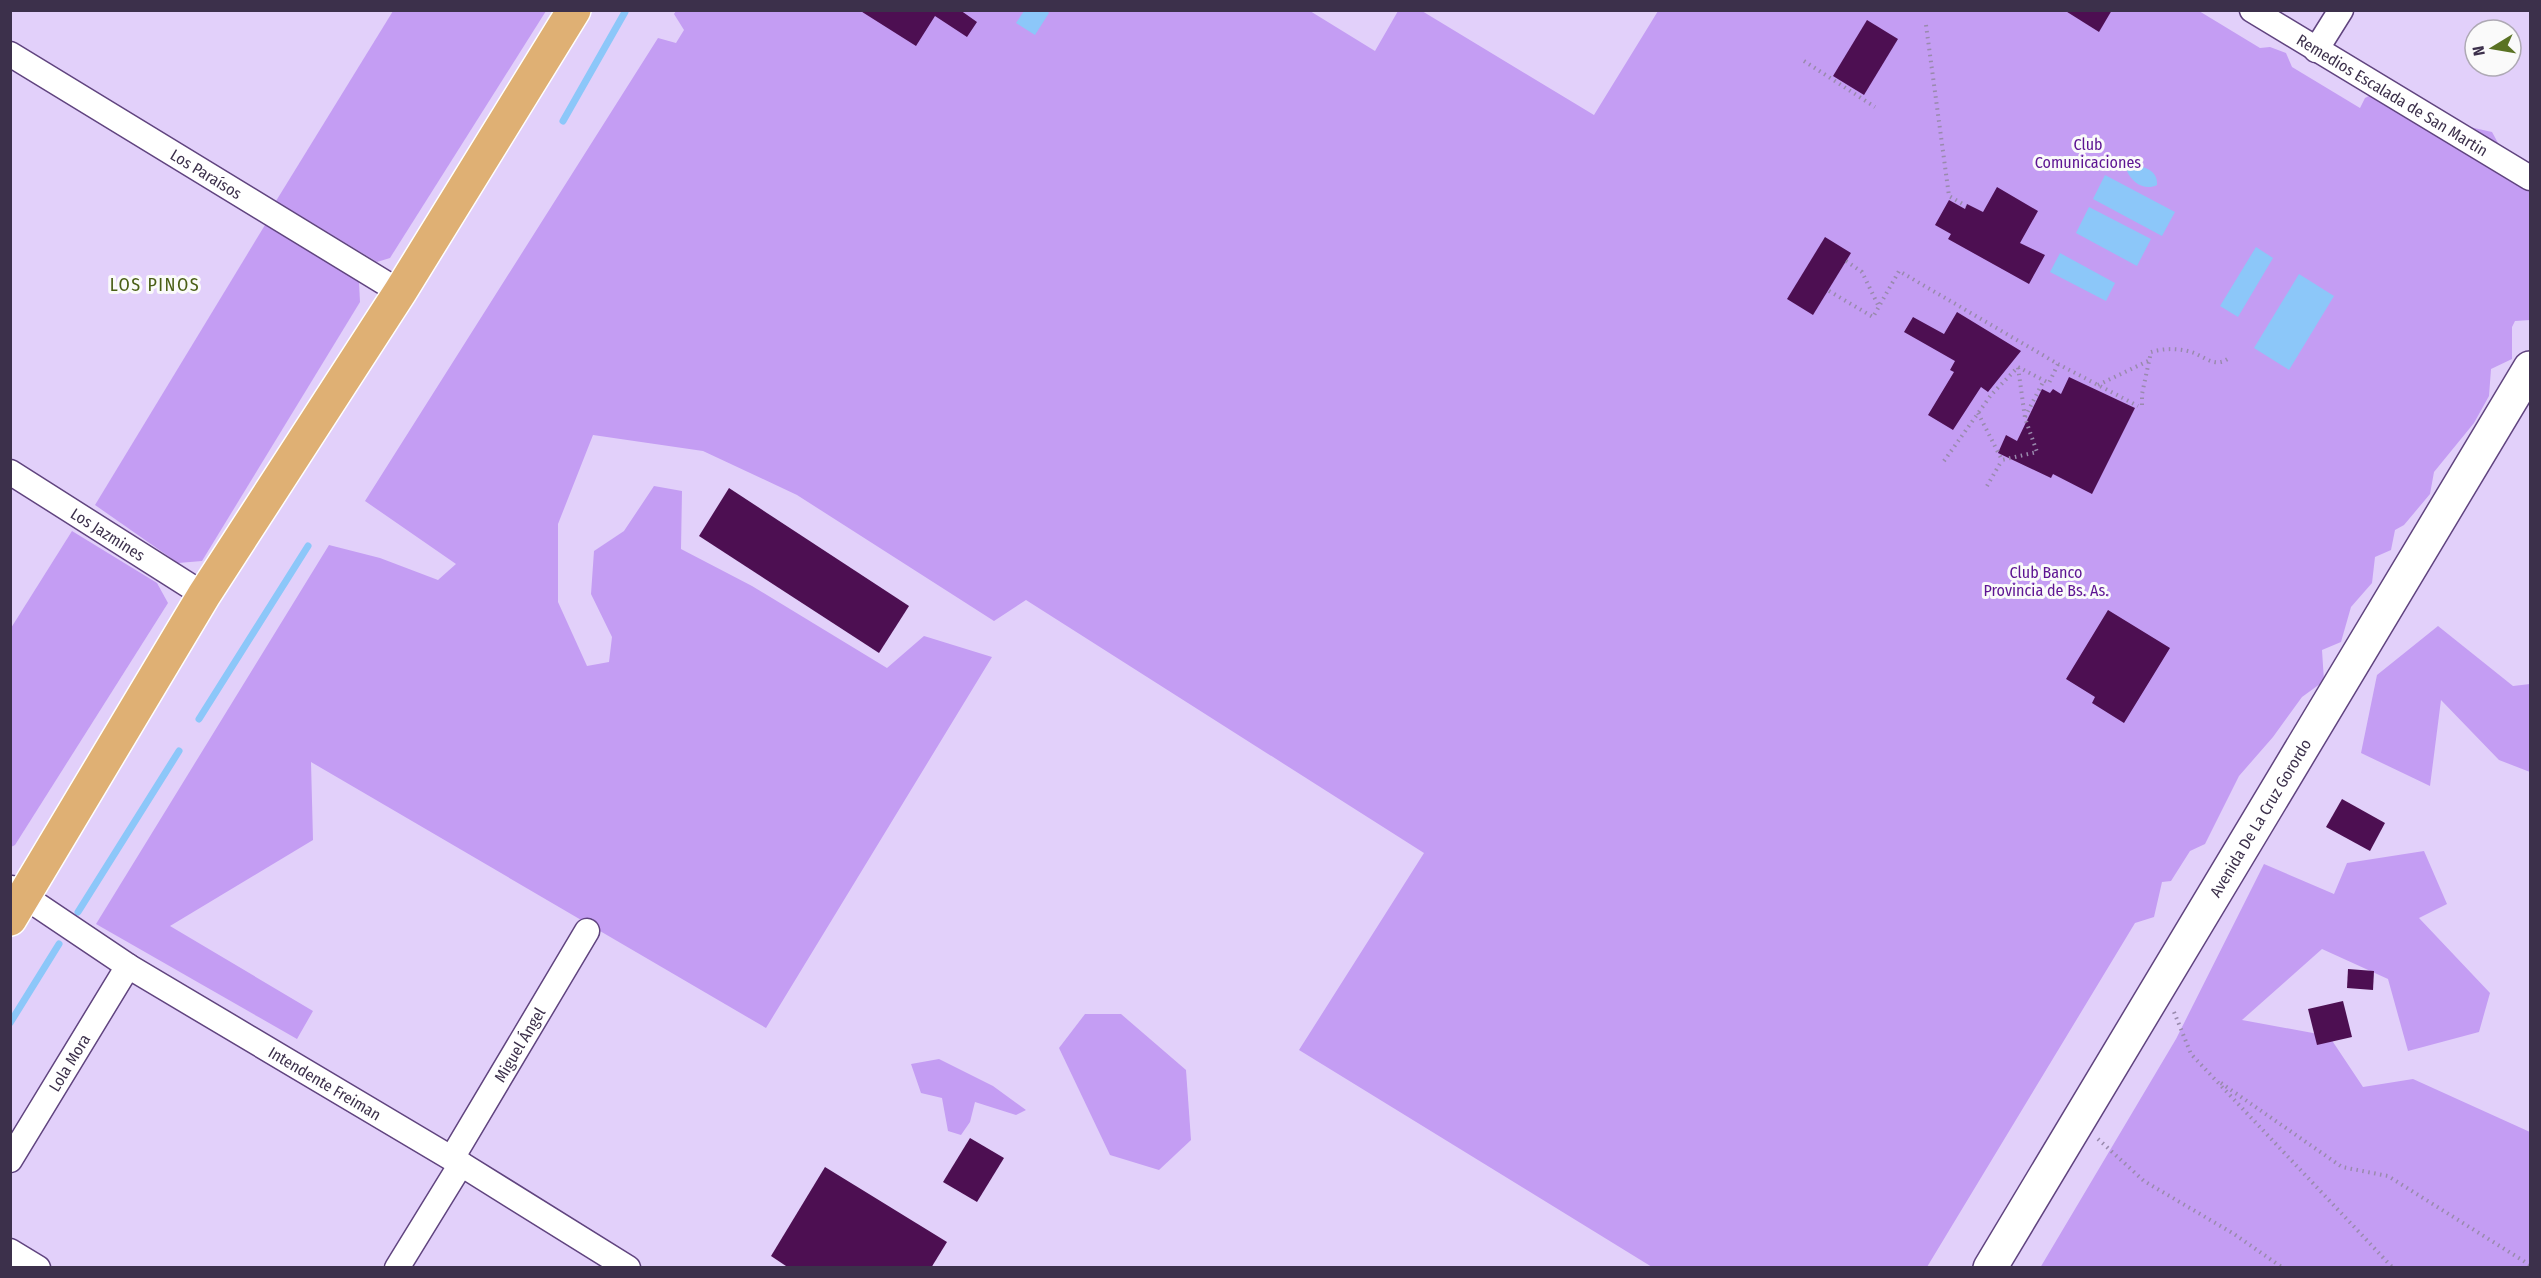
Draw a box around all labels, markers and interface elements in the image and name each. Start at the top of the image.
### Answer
north arrow [2463,18,2523,78]
street label: Remedios Escalada de San Martin [2293,30,2491,160]
text: N [2469,44,2489,57]
park label: Club Comunicaciones [2035,135,2141,172]
street label: Los Paraísos [167,145,245,203]
district label: LOS PINOS [110,274,200,296]
street label: Los Jazmines [67,504,148,565]
park label: Club Banco Provincia de Bs. As. [1983,563,2109,600]
street label: Avenida De La Cruz Gorordo [2206,736,2315,901]
street label: Miguel Ángel [490,1004,549,1085]
street label: Lola Mora [45,1031,94,1095]
street label: Intendente Freiman [265,1043,385,1124]

